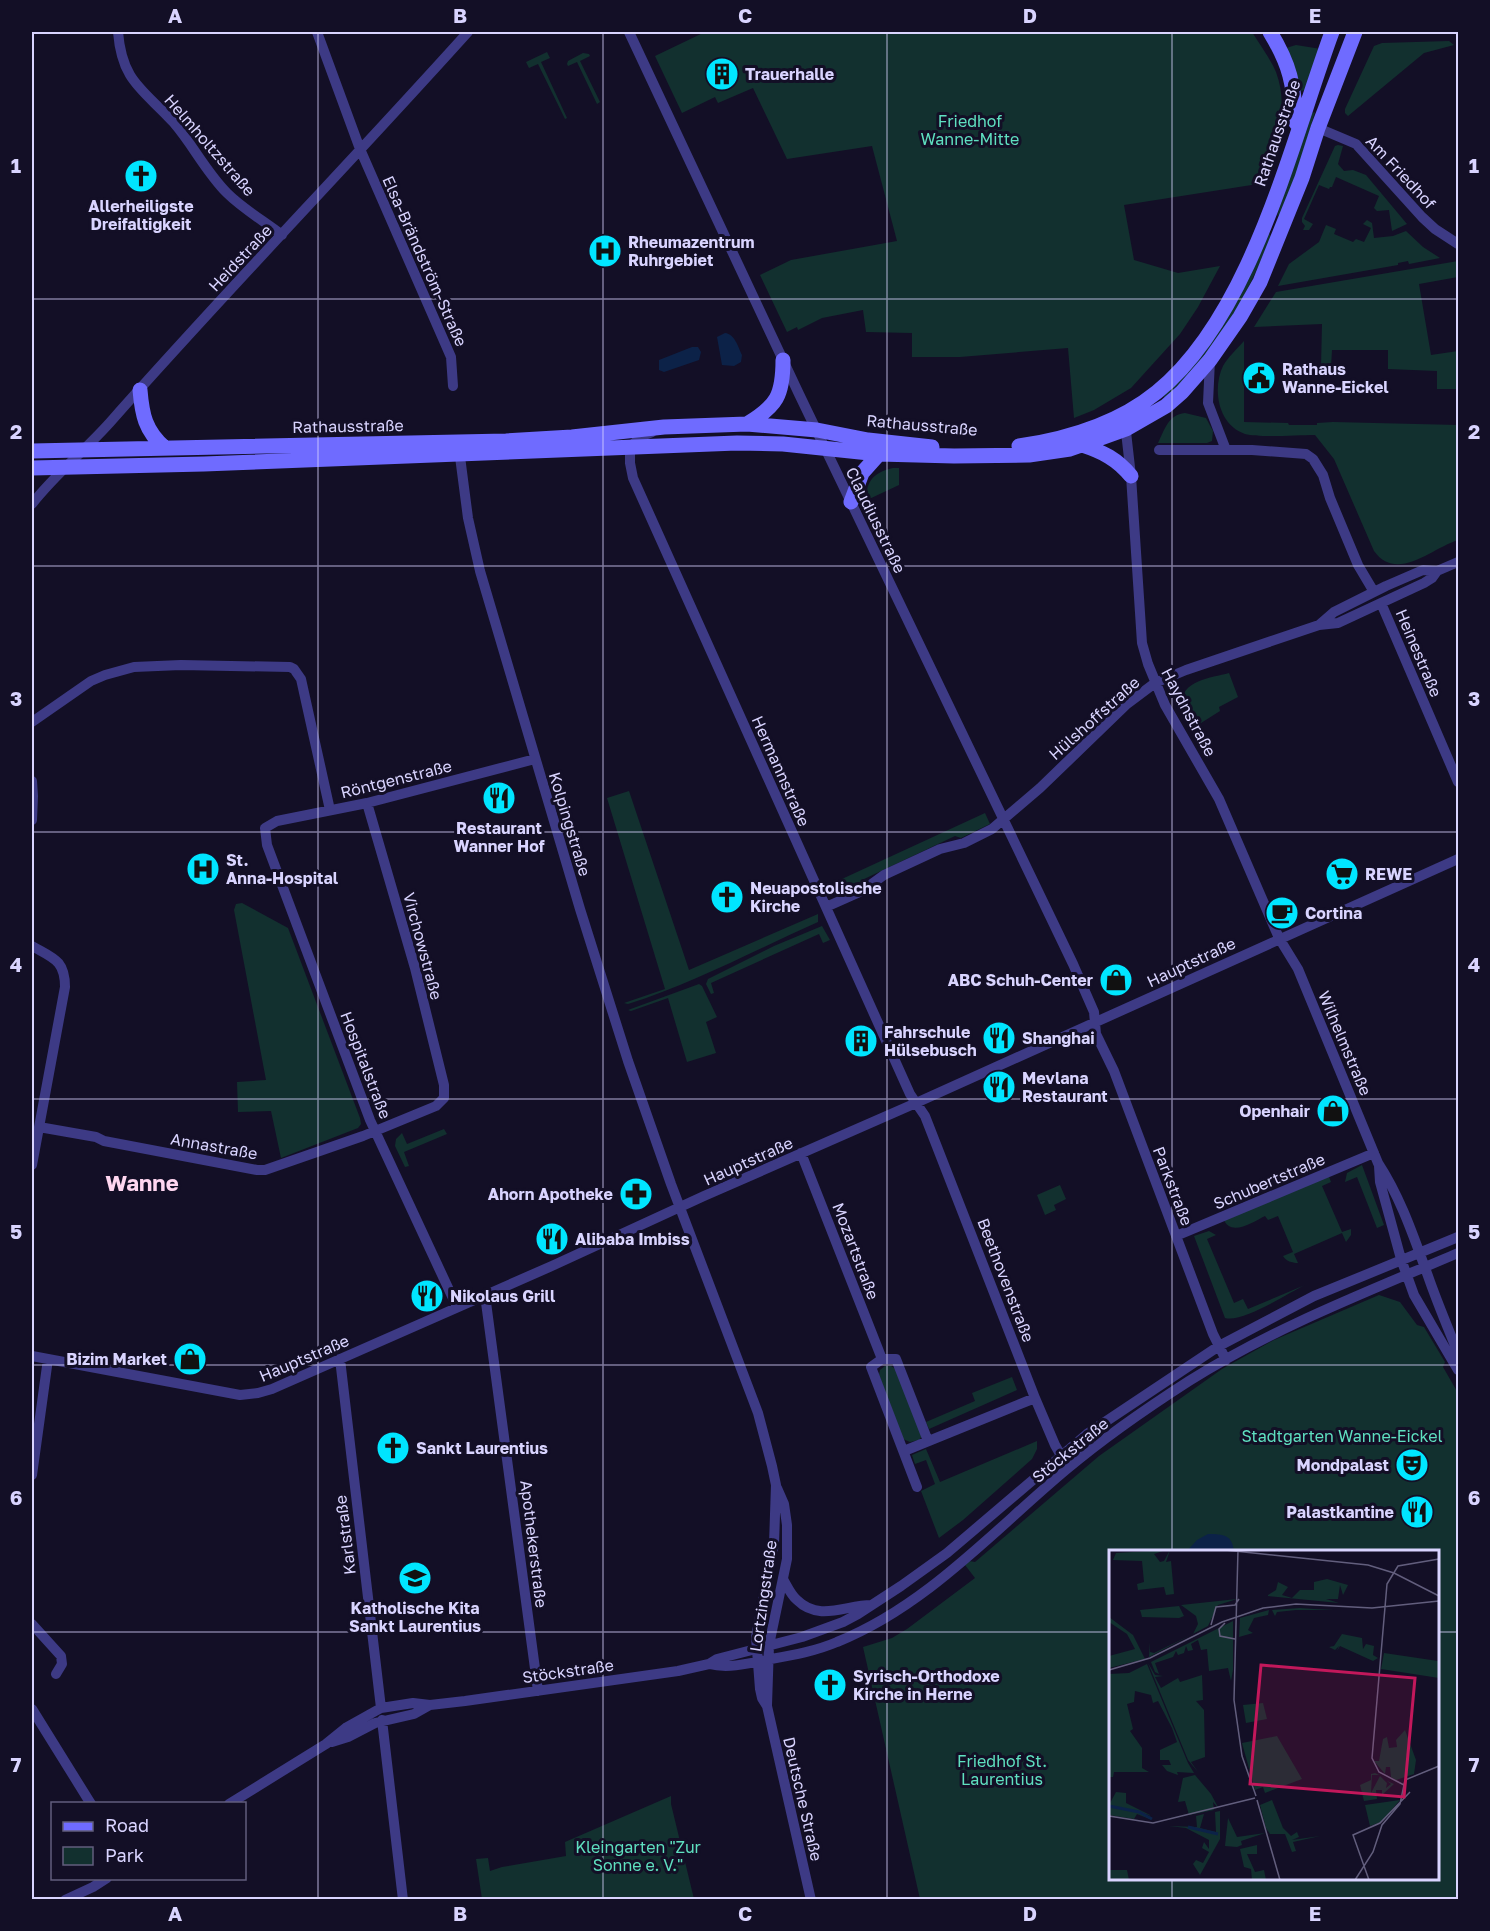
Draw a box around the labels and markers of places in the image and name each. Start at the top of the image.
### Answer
building icon: Trauerhalle [704,56,740,92]
place label: Trauerhalle [745,64,834,84]
church icon: Allerheiligste Dreifaltigkeit [123,158,159,194]
place label: Allerheiligste Dreifaltigkeit [88,196,194,234]
place label: Rheumazentrum Ruhrgebiet [628,232,754,270]
hospital icon: Rheumazentrum Ruhrgebiet [587,233,623,269]
place label: Rathaus Wanne-Eickel [1282,359,1389,397]
public building icon: Rathaus Wanne-Eickel [1241,360,1277,396]
restaurant icon: Restaurant Wanner Hof [481,780,517,816]
place label: Restaurant Wanner Hof [453,818,545,856]
place label: St. Anna-Hospital [226,850,339,888]
hospital icon: St. Anna-Hospital [185,851,221,887]
supermarket icon: REWE [1324,856,1360,892]
place label: REWE [1365,864,1412,884]
place label: Neuapostolische Kirche [750,878,882,916]
church icon: Neuapostolische Kirche [709,879,745,915]
cafe icon: Cortina [1264,895,1300,931]
place label: Cortina [1305,903,1362,923]
shop icon: ABC Schuh-Center [1098,962,1134,998]
place label: ABC Schuh-Center [948,970,1093,990]
restaurant icon: Shanghai [981,1020,1017,1056]
place label: Fahrschule Hülsebusch [884,1022,977,1060]
building icon: Fahrschule Hülsebusch [843,1023,879,1059]
place label: Shanghai [1022,1028,1095,1048]
place label: Mevlana Restaurant [1022,1068,1108,1106]
restaurant icon: Mevlana Restaurant [981,1069,1017,1105]
shop icon: Openhair [1315,1093,1351,1129]
place label: Openhair [1239,1101,1310,1121]
pharmacy icon: Ahorn Apotheke [618,1176,654,1212]
place label: Ahorn Apotheke [488,1184,613,1204]
restaurant icon: Alibaba Imbiss [534,1221,570,1257]
place label: Alibaba Imbiss [575,1229,690,1249]
restaurant icon: Nikolaus Grill [409,1278,445,1314]
place label: Nikolaus Grill [450,1286,556,1306]
shop icon: Bizim Market [172,1341,208,1377]
place label: Bizim Market [66,1349,167,1369]
church icon: Sankt Laurentius [375,1430,411,1466]
place label: Sankt Laurentius [416,1438,548,1458]
theatre icon: Mondpalast [1394,1447,1430,1483]
place label: Mondpalast [1297,1455,1389,1475]
restaurant icon: Palastkantine [1399,1494,1435,1530]
place label: Palastkantine [1286,1502,1394,1522]
school or university icon: Katholische Kita Sankt Laurentius [397,1560,433,1596]
place label: Katholische Kita Sankt Laurentius [349,1598,481,1636]
place label: Syrisch-Orthodoxe Kirche in Herne [853,1666,1000,1704]
church icon: Syrisch-Orthodoxe Kirche in Herne [812,1667,848,1703]

